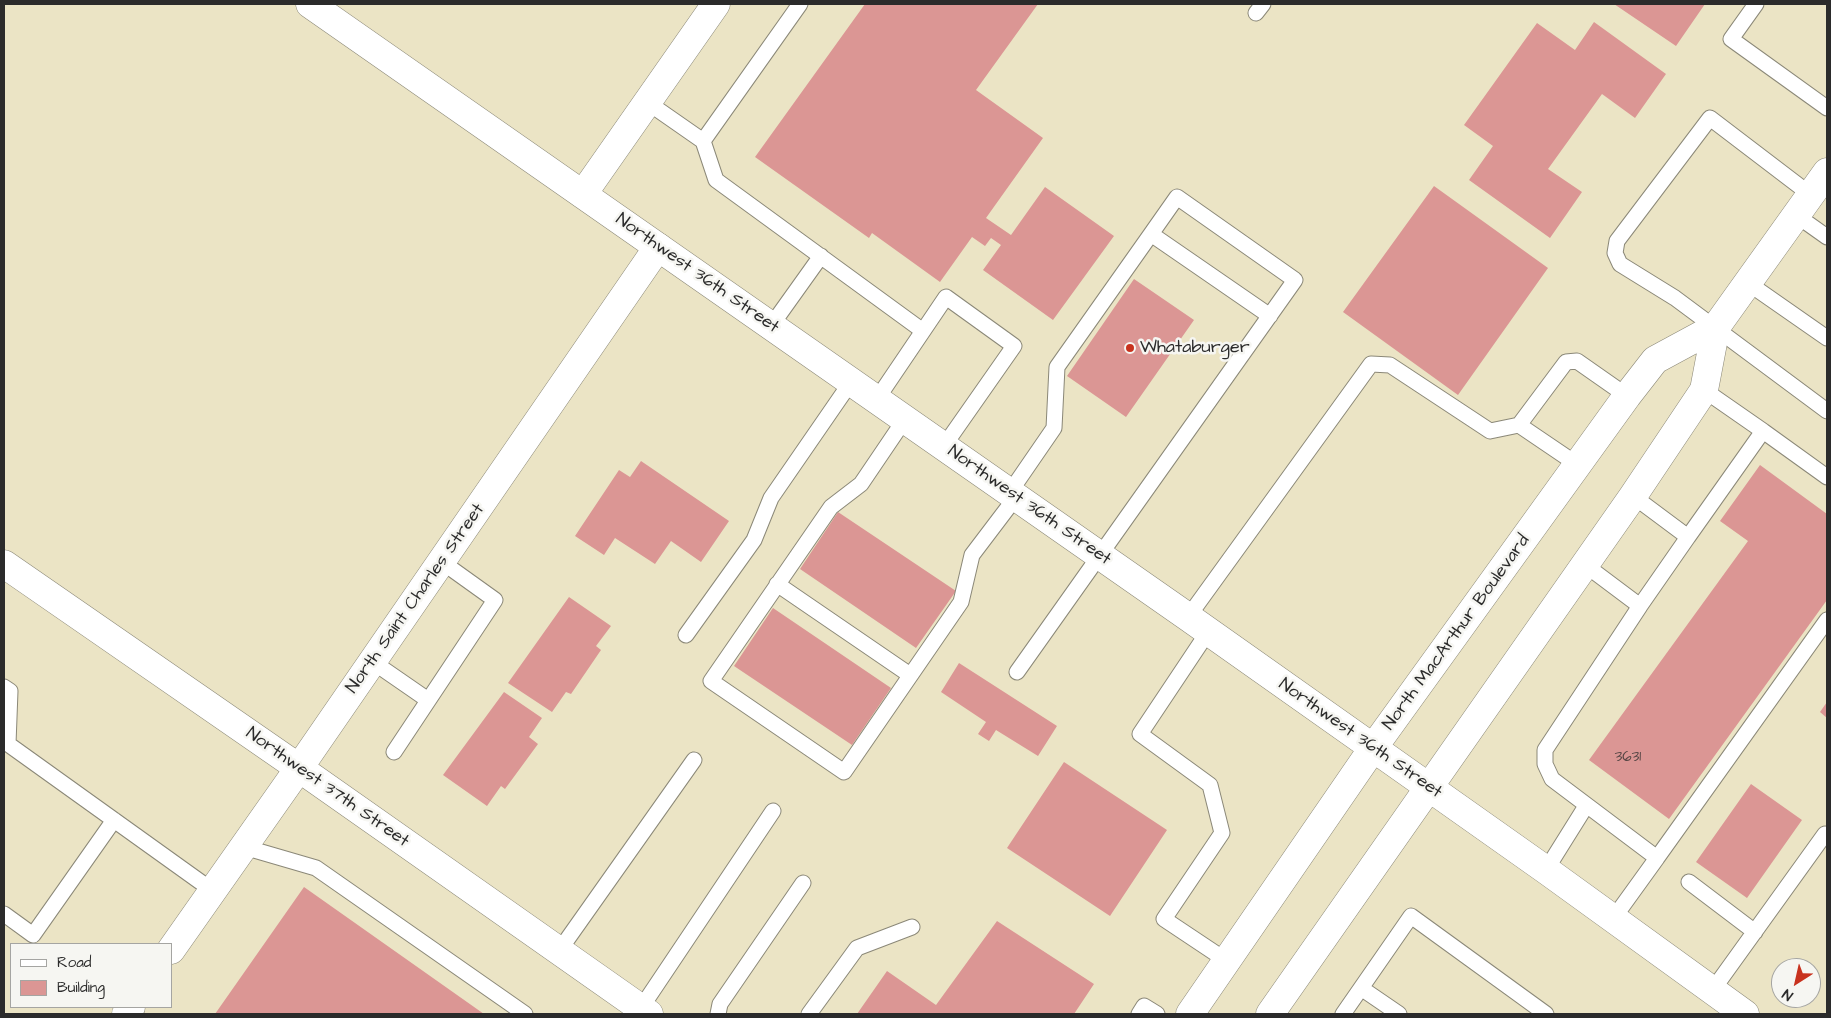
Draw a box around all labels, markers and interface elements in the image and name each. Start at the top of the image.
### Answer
street label: Northwest 36th Street [611,209,783,339]
place label: Whataburger [1140,337,1250,359]
marker: Whataburger [1124,342,1136,354]
street label: Northwest 36th Street [943,441,1115,571]
street label: North Saint Charles Street [342,500,490,698]
street label: North MacArthur Boulevard [1379,531,1535,735]
street label: Northwest 36th Street [1274,674,1446,804]
street label: Northwest 37th Street [241,723,413,853]
house number: 3631 [1615,749,1641,767]
legend [10,943,172,1008]
text: Road [57,952,91,973]
north arrow [1771,958,1821,1008]
text: Building [57,977,105,998]
text: N [1779,984,1797,1005]

